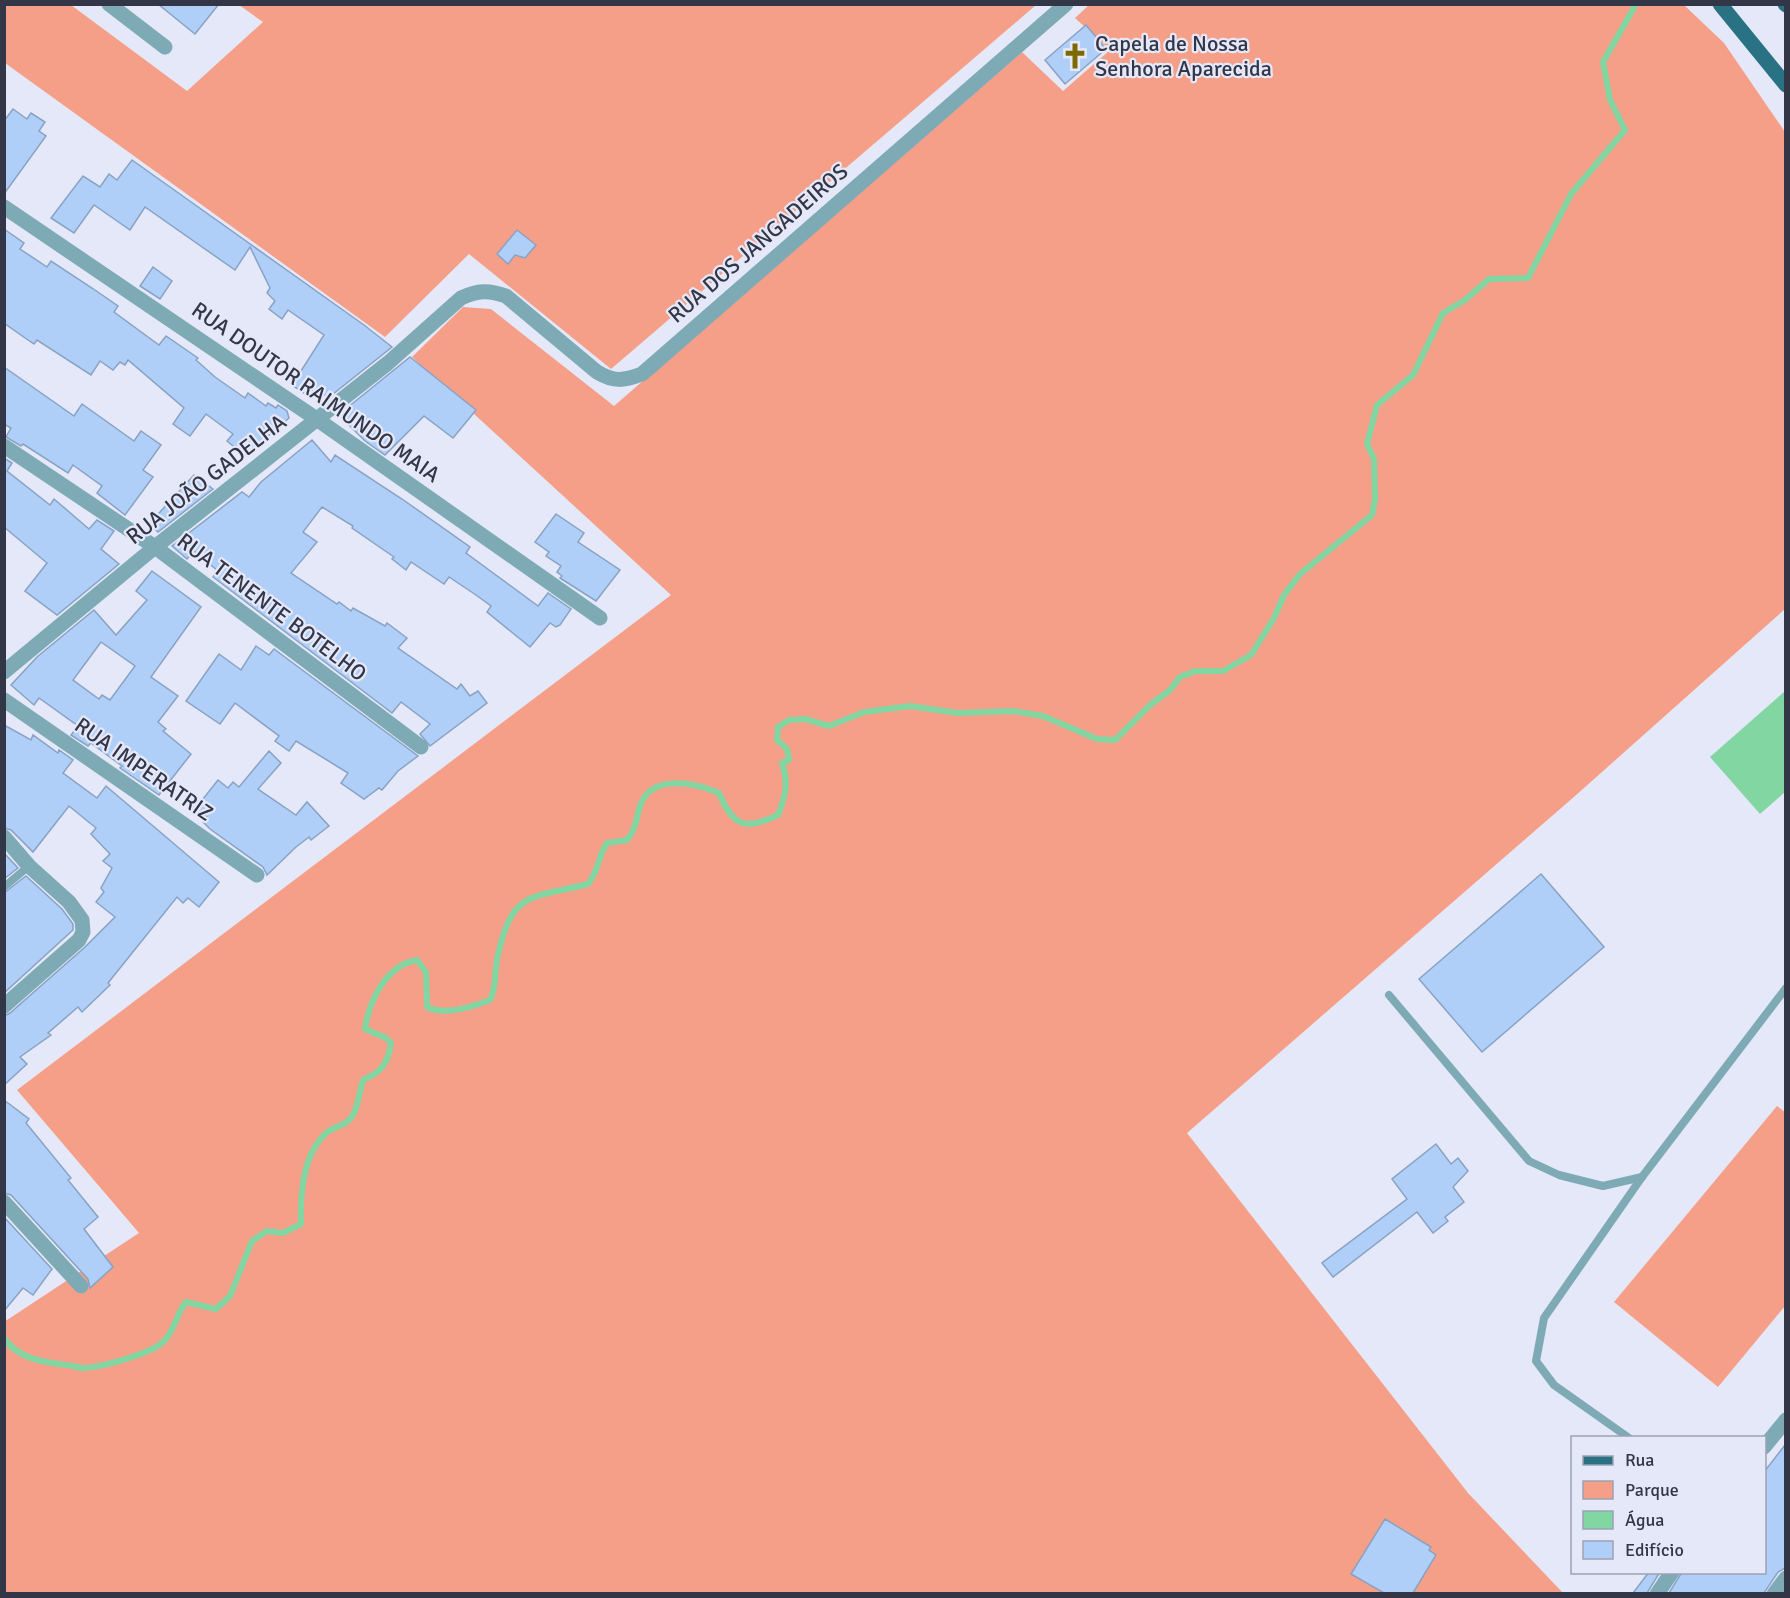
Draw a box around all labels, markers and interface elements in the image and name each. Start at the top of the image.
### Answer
place label: Capela de Nossa Senhora Aparecida [1095,30,1272,82]
church icon: Capela de Nossa Senhora Aparecida [1060,41,1090,71]
street label: RUA DOS JANGADEIROS [663,158,853,328]
street label: RUA DOUTOR RAIMUNDO MAIA [187,296,446,489]
street label: RUA JOÃO GADELHA [121,408,292,550]
street label: RUA TENENTE BOTELHO [172,527,372,687]
street label: RUA IMPERATRIZ [70,711,218,827]
legend [1571,1436,1766,1574]
text: Rua [1625,1449,1654,1471]
text: Parque [1625,1479,1679,1501]
text: Água [1625,1509,1664,1531]
text: Edifício [1625,1539,1684,1561]

